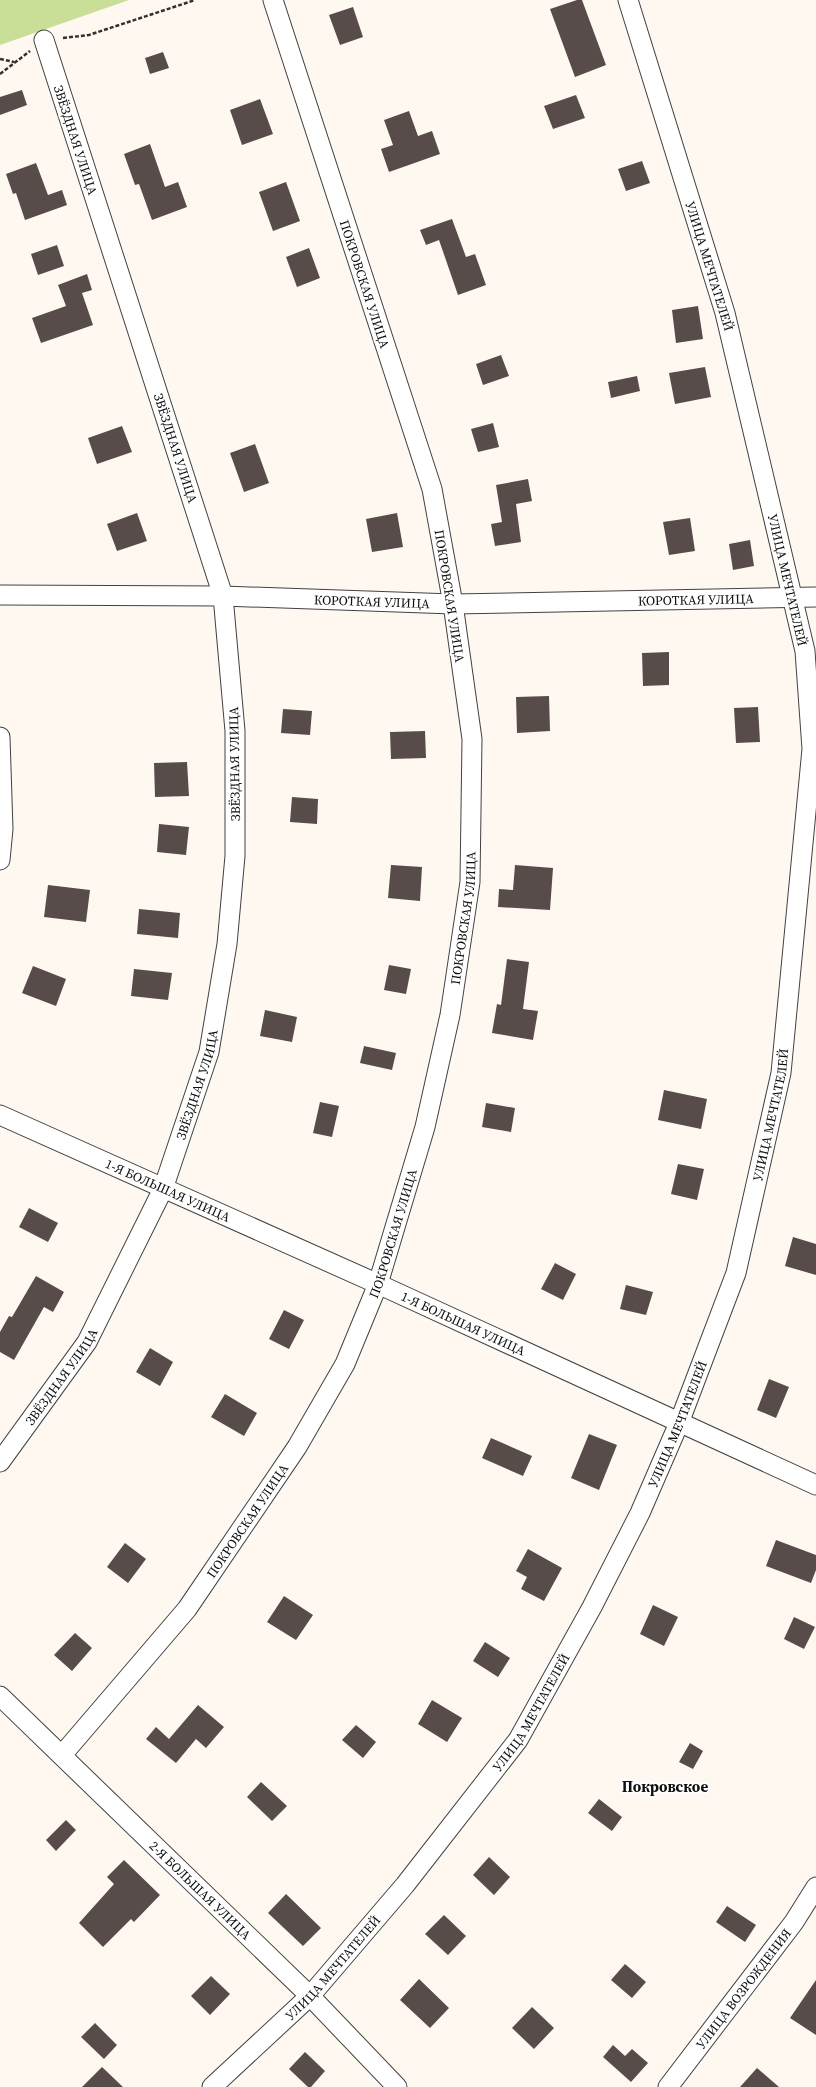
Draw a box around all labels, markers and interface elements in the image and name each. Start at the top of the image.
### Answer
street label: ЗВЁЗДНАЯ УЛИЦА [50,83,101,198]
street label: УЛИЦА МЕЧТАТЕЛЕЙ [682,199,737,333]
street label: ПОКРОВСКАЯ УЛИЦА [336,218,393,351]
street label: ЗВЁЗДНАЯ УЛИЦА [150,391,201,506]
street label: УЛИЦА МЕЧТАТЕЛЕЙ [764,512,811,648]
street label: ПОКРОВСКАЯ УЛИЦА [431,529,468,664]
street label: КОРОТКАЯ УЛИЦА [638,590,754,609]
street label: КОРОТКАЯ УЛИЦА [314,591,430,612]
street label: ЗВЁЗДНАЯ УЛИЦА [225,706,244,821]
street label: ПОКРОВСКАЯ УЛИЦА [447,851,479,986]
street label: ЗВЁЗДНАЯ УЛИЦА [172,1028,222,1142]
street label: УЛИЦА МЕЧТАТЕЛЕЙ [749,1048,792,1183]
street label: 1-Я БОЛЬШАЯ УЛИЦА [103,1155,233,1226]
street label: ПОКРОВСКАЯ УЛИЦА [365,1167,421,1301]
street label: 1-Я БОЛЬШАЯ УЛИЦА [398,1288,528,1360]
street label: ЗВЁЗДНАЯ УЛИЦА [22,1325,102,1429]
street label: УЛИЦА МЕЧТАТЕЛЕЙ [644,1358,711,1490]
street label: ПОКРОВСКАЯ УЛИЦА [203,1460,292,1581]
street label: УЛИЦА МЕЧТАТЕЛЕЙ [489,1651,573,1775]
district label: Покровское [622,1776,708,1797]
street label: 2-Я БОЛЬШАЯ УЛИЦА [146,1837,255,1944]
street label: УЛИЦА МЕЧТАТЕЛЕЙ [282,1912,384,2024]
street label: УЛИЦА ВОЗРОЖДЕНИЯ [692,1925,795,2052]

